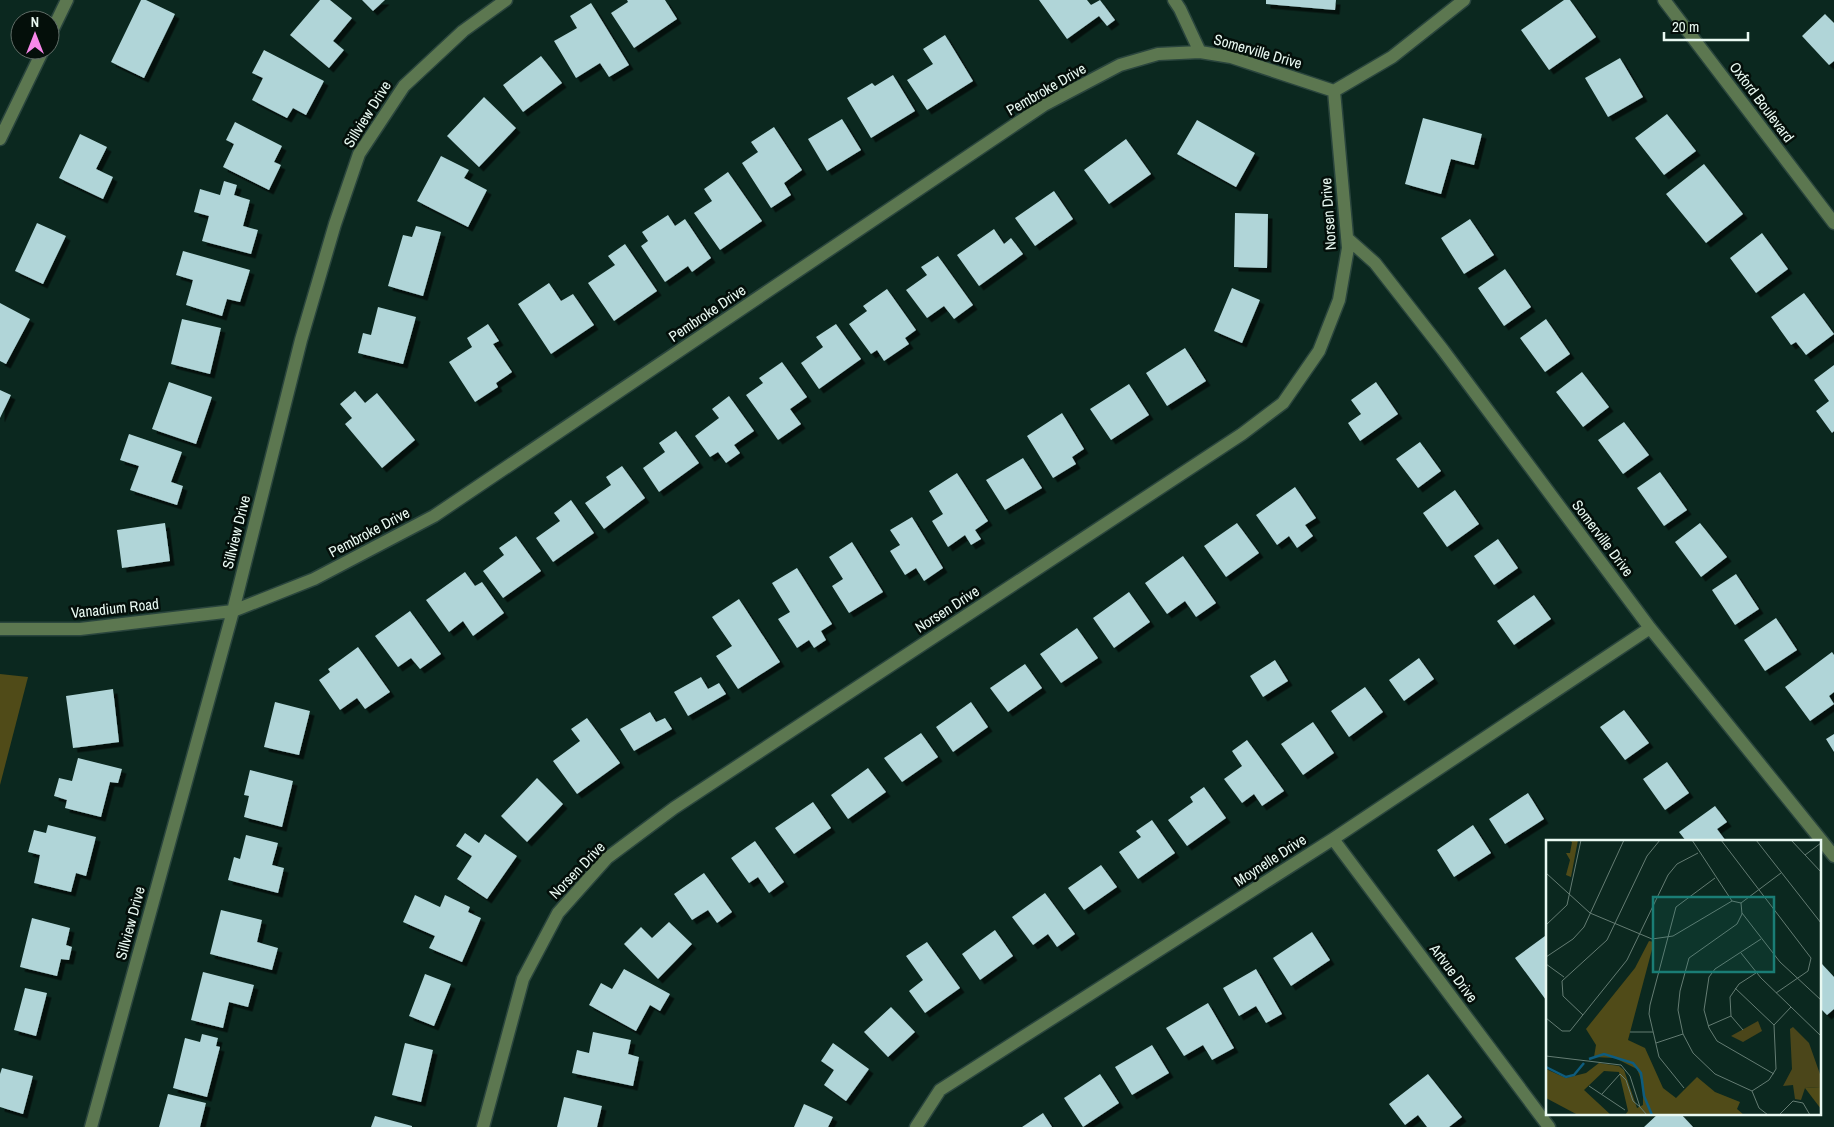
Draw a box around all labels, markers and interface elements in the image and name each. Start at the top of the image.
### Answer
north arrow [10,10,60,60]
scale bar [1664,10,1748,42]
text: N [31,13,39,31]
text: 20 m [1672,16,1699,37]
street label: Somerville Drive [1211,28,1305,74]
street label: Oxford Boulevard [1725,57,1799,147]
street label: Pembroke Drive [1002,58,1090,120]
street label: Sillview Drive [338,76,396,151]
street label: Norsen Drive [1315,177,1341,251]
street label: Pembroke Drive [664,279,750,347]
street label: Sillview Drive [217,493,255,571]
street label: Somerville Drive [1567,495,1639,581]
street label: Pembroke Drive [325,502,413,562]
street label: Norsen Drive [911,580,983,638]
street label: Vanadium Road [70,593,160,623]
street label: Moynelle Drive [1230,829,1310,891]
street label: Norsen Drive [544,837,610,903]
inset map [1546,840,1822,1114]
street label: Sillview Drive [110,884,150,962]
street label: Artvue Drive [1424,939,1483,1007]

